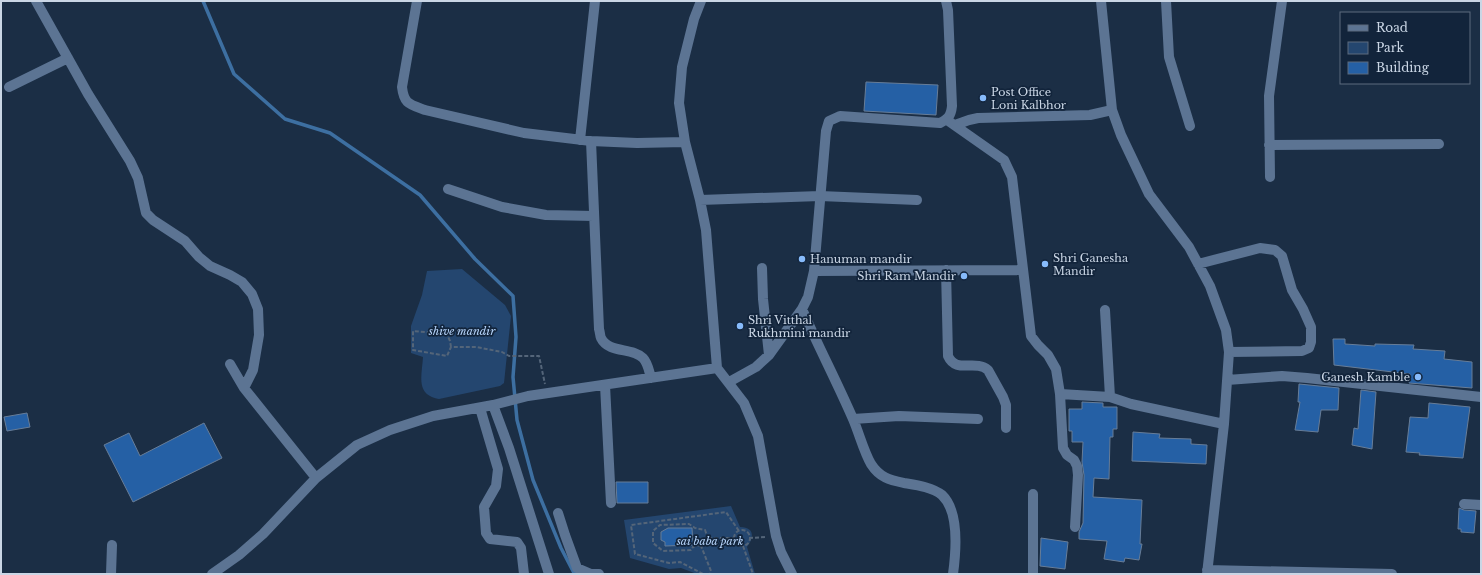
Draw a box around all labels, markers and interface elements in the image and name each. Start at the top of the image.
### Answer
legend [1340,12,1470,84]
text: Road [1376,20,1408,35]
text: Park [1376,40,1404,55]
text: Building [1376,60,1430,75]
place label: Post Office Loni Kalbhor [991,85,1067,112]
marker: Post Office Loni Kalbhor [978,93,988,103]
place label: Shri Ganesha Mandir [1053,251,1129,278]
place label: Hanuman mandir [810,252,913,266]
marker: Hanuman mandir [797,254,807,264]
marker: Shri Ganesha Mandir [1040,259,1050,269]
place label: Shri Ram Mandir [857,269,957,283]
marker: Shri Ram Mandir [959,271,969,281]
place label: Shri Vitthal Rukhmini mandir [748,313,851,340]
marker: Shri Vitthal Rukhmini mandir [735,321,745,331]
park label: shive mandir [428,324,496,338]
place label: Ganesh Kamble [1321,370,1410,384]
marker: Ganesh Kamble [1413,372,1423,382]
park label: sai baba park [676,534,744,548]

